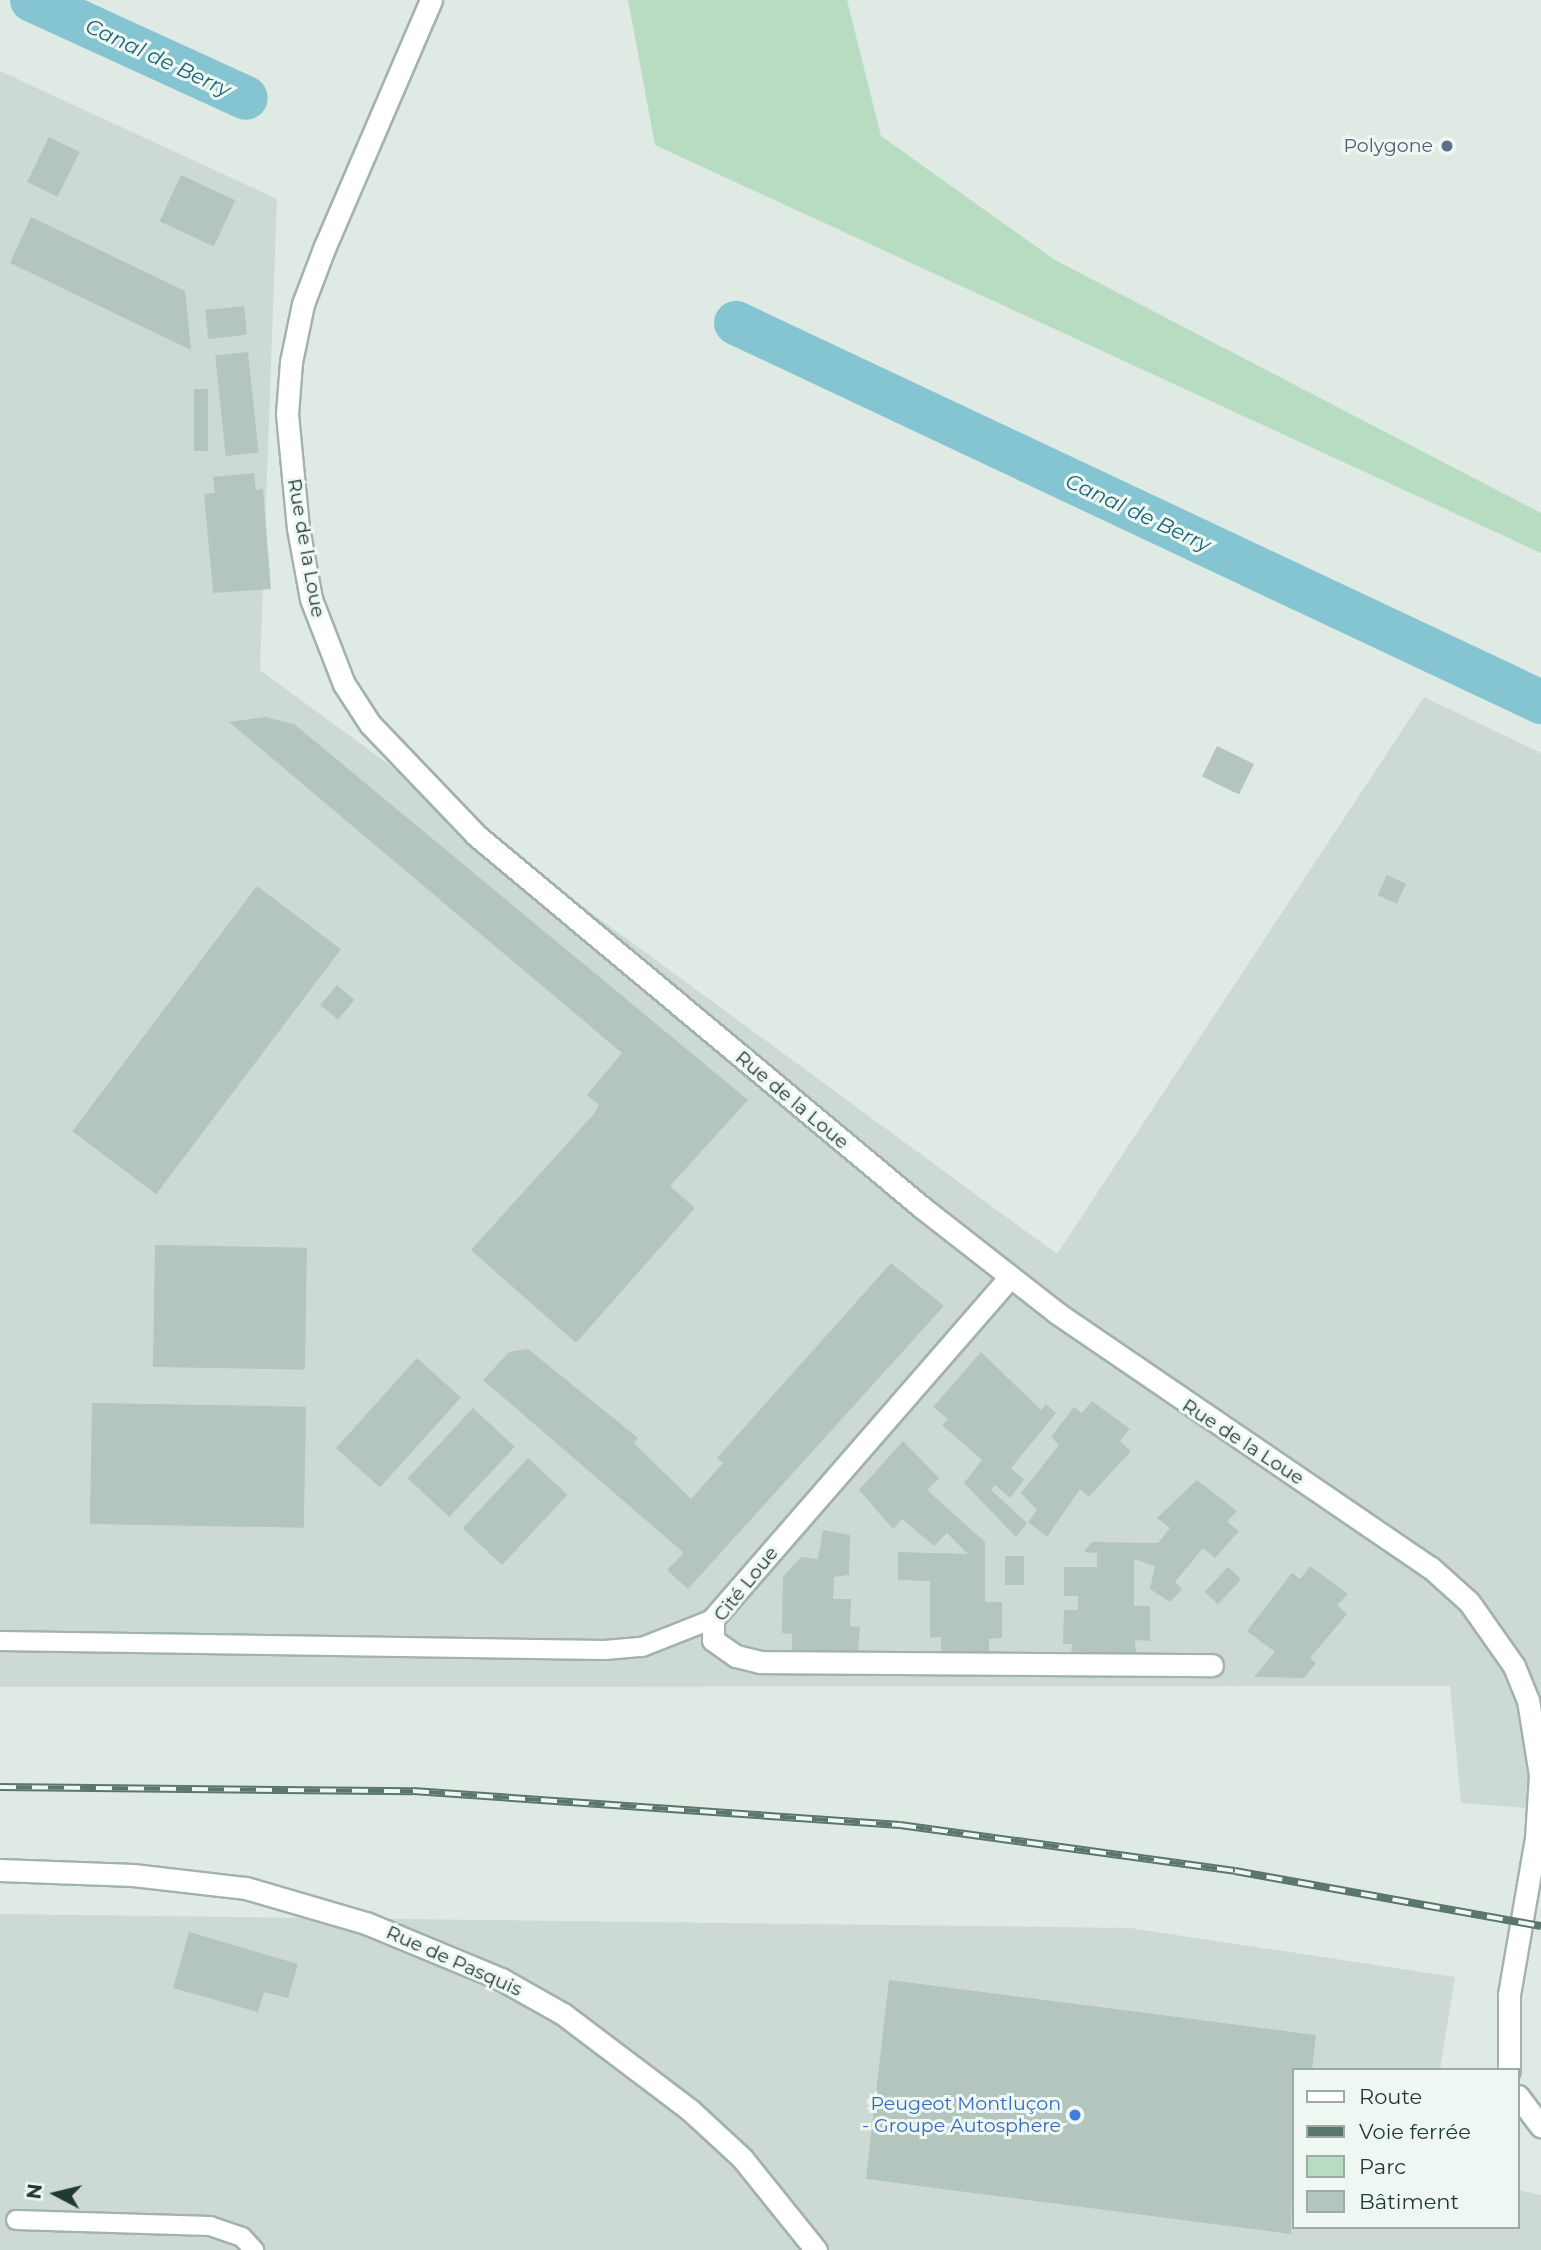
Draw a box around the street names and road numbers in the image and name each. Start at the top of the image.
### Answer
street label: Rue de la Loue [283,477,329,619]
street label: Rue de la Loue [731,1046,853,1154]
street label: Rue de la Loue [1178,1394,1308,1490]
street label: Cité Loue [709,1542,783,1626]
street label: Rue de Pasquis [383,1921,525,2001]

